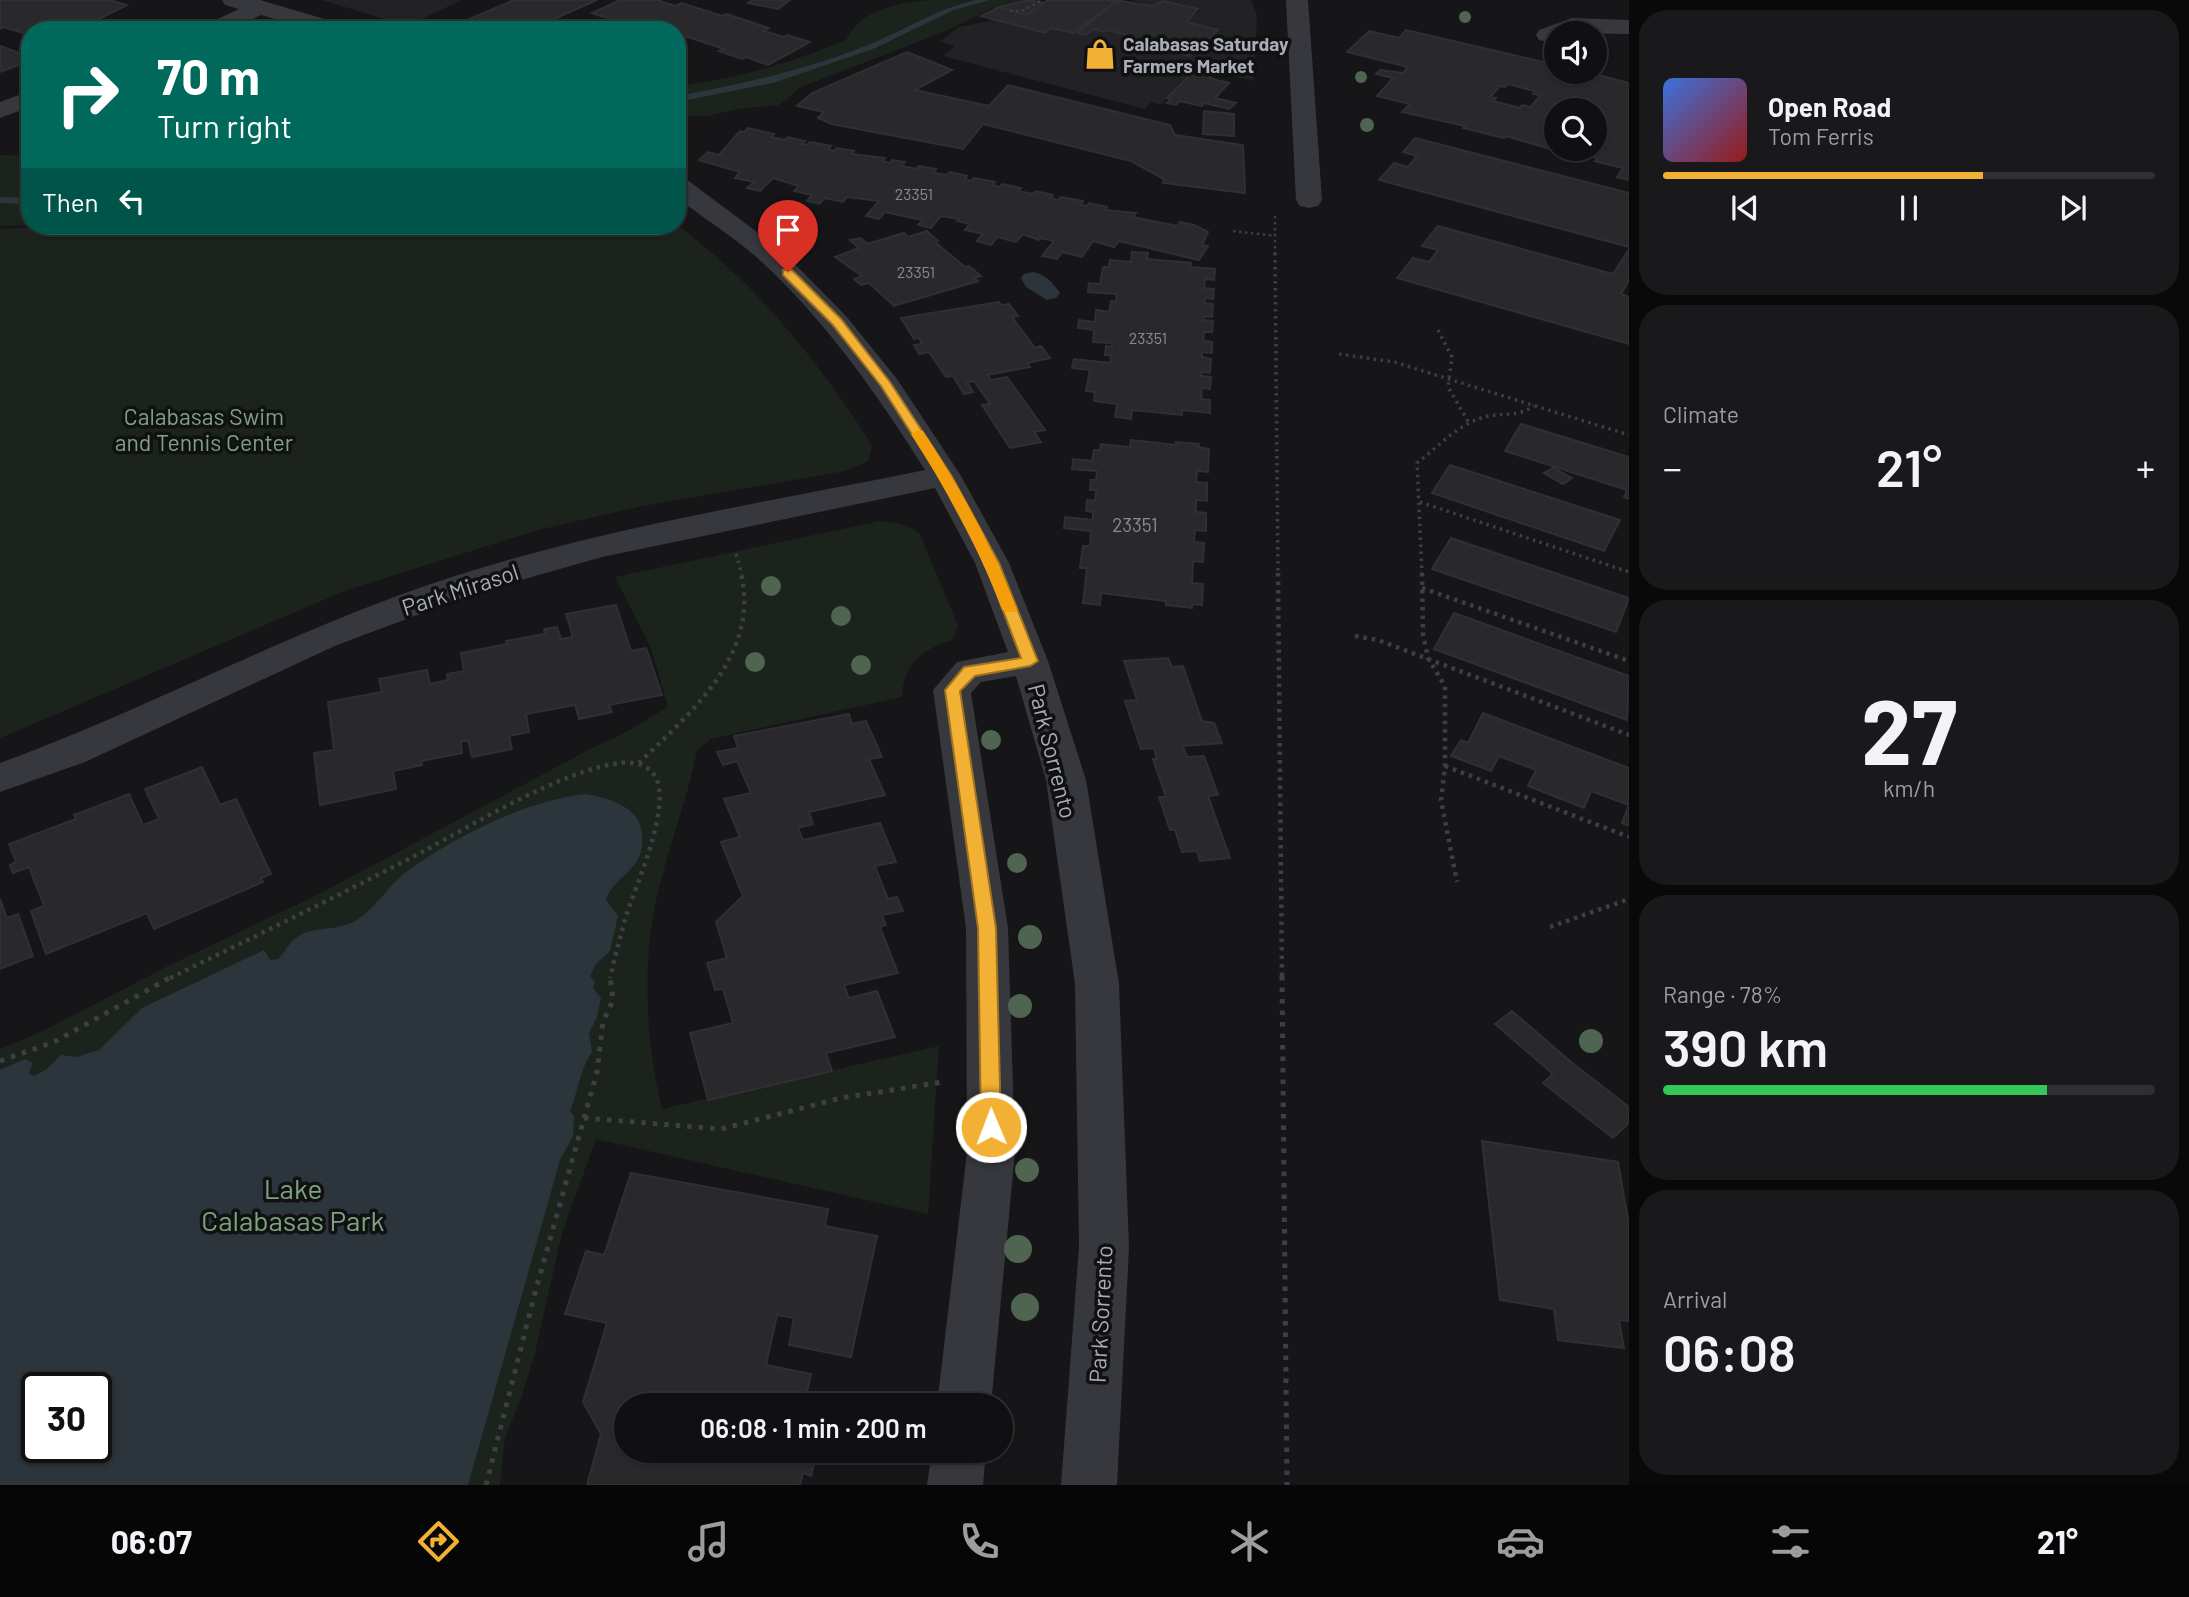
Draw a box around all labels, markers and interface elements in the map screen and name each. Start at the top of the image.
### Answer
map controls [1544,21,1607,161]
button: sound [1544,21,1607,84]
place label: Calabasas Saturday Farmers Market [1123,32,1289,77]
shop icon: Calabasas Saturday Farmers Market [1083,37,1117,71]
text: 70 m [157,46,260,105]
icon: right [42,49,133,140]
text: Open Road [1768,91,1891,122]
button: search [1544,98,1607,161]
text: Turn right [157,106,292,144]
text: Tom Ferris [1768,122,1874,150]
icon: left [113,182,151,220]
house number: 23351 [895,184,933,203]
text: Then [42,186,99,217]
icon: previous [1726,189,1764,227]
icon: pause [1890,189,1928,227]
icon: next [2054,189,2092,227]
pin [758,200,818,272]
icon: arrive [769,211,807,249]
house number: 23351 [897,262,935,281]
house number: 23351 [1129,328,1167,347]
text: Climate [1663,400,1739,428]
park label: Calabasas Swim and Tennis Center [115,402,294,456]
text: 21° [1876,435,1942,497]
text: − [1663,444,1682,490]
text: + [2136,444,2155,490]
house number: 23351 [1112,513,1158,536]
street label: Park Mirasol [398,557,522,621]
text: 27 [1861,674,1957,783]
street label: Park Sorrento [1023,681,1083,821]
text: km/h [1883,774,1935,802]
text: Range · 78% [1663,980,1782,1008]
text: 390 km [1663,1015,1828,1077]
position arrow [954,1090,1028,1164]
park label: Lake Calabasas Park [201,1171,385,1237]
street label: Park Sorrento [1082,1245,1118,1383]
text: Arrival [1663,1285,1727,1313]
text: 06:08 [1663,1320,1796,1382]
speed limit sign: 30 [21,1372,112,1463]
text: 06:08 · 1 min · 200 m [700,1412,927,1443]
icon: directions [414,1517,463,1566]
icon: music [684,1517,733,1566]
icon: phone [955,1517,1004,1566]
icon: climate [1225,1517,1274,1566]
icon: car [1496,1517,1545,1566]
icon: filters [1766,1517,1815,1566]
text: 06:07 [111,1522,192,1560]
text: 21° [2037,1522,2078,1560]

